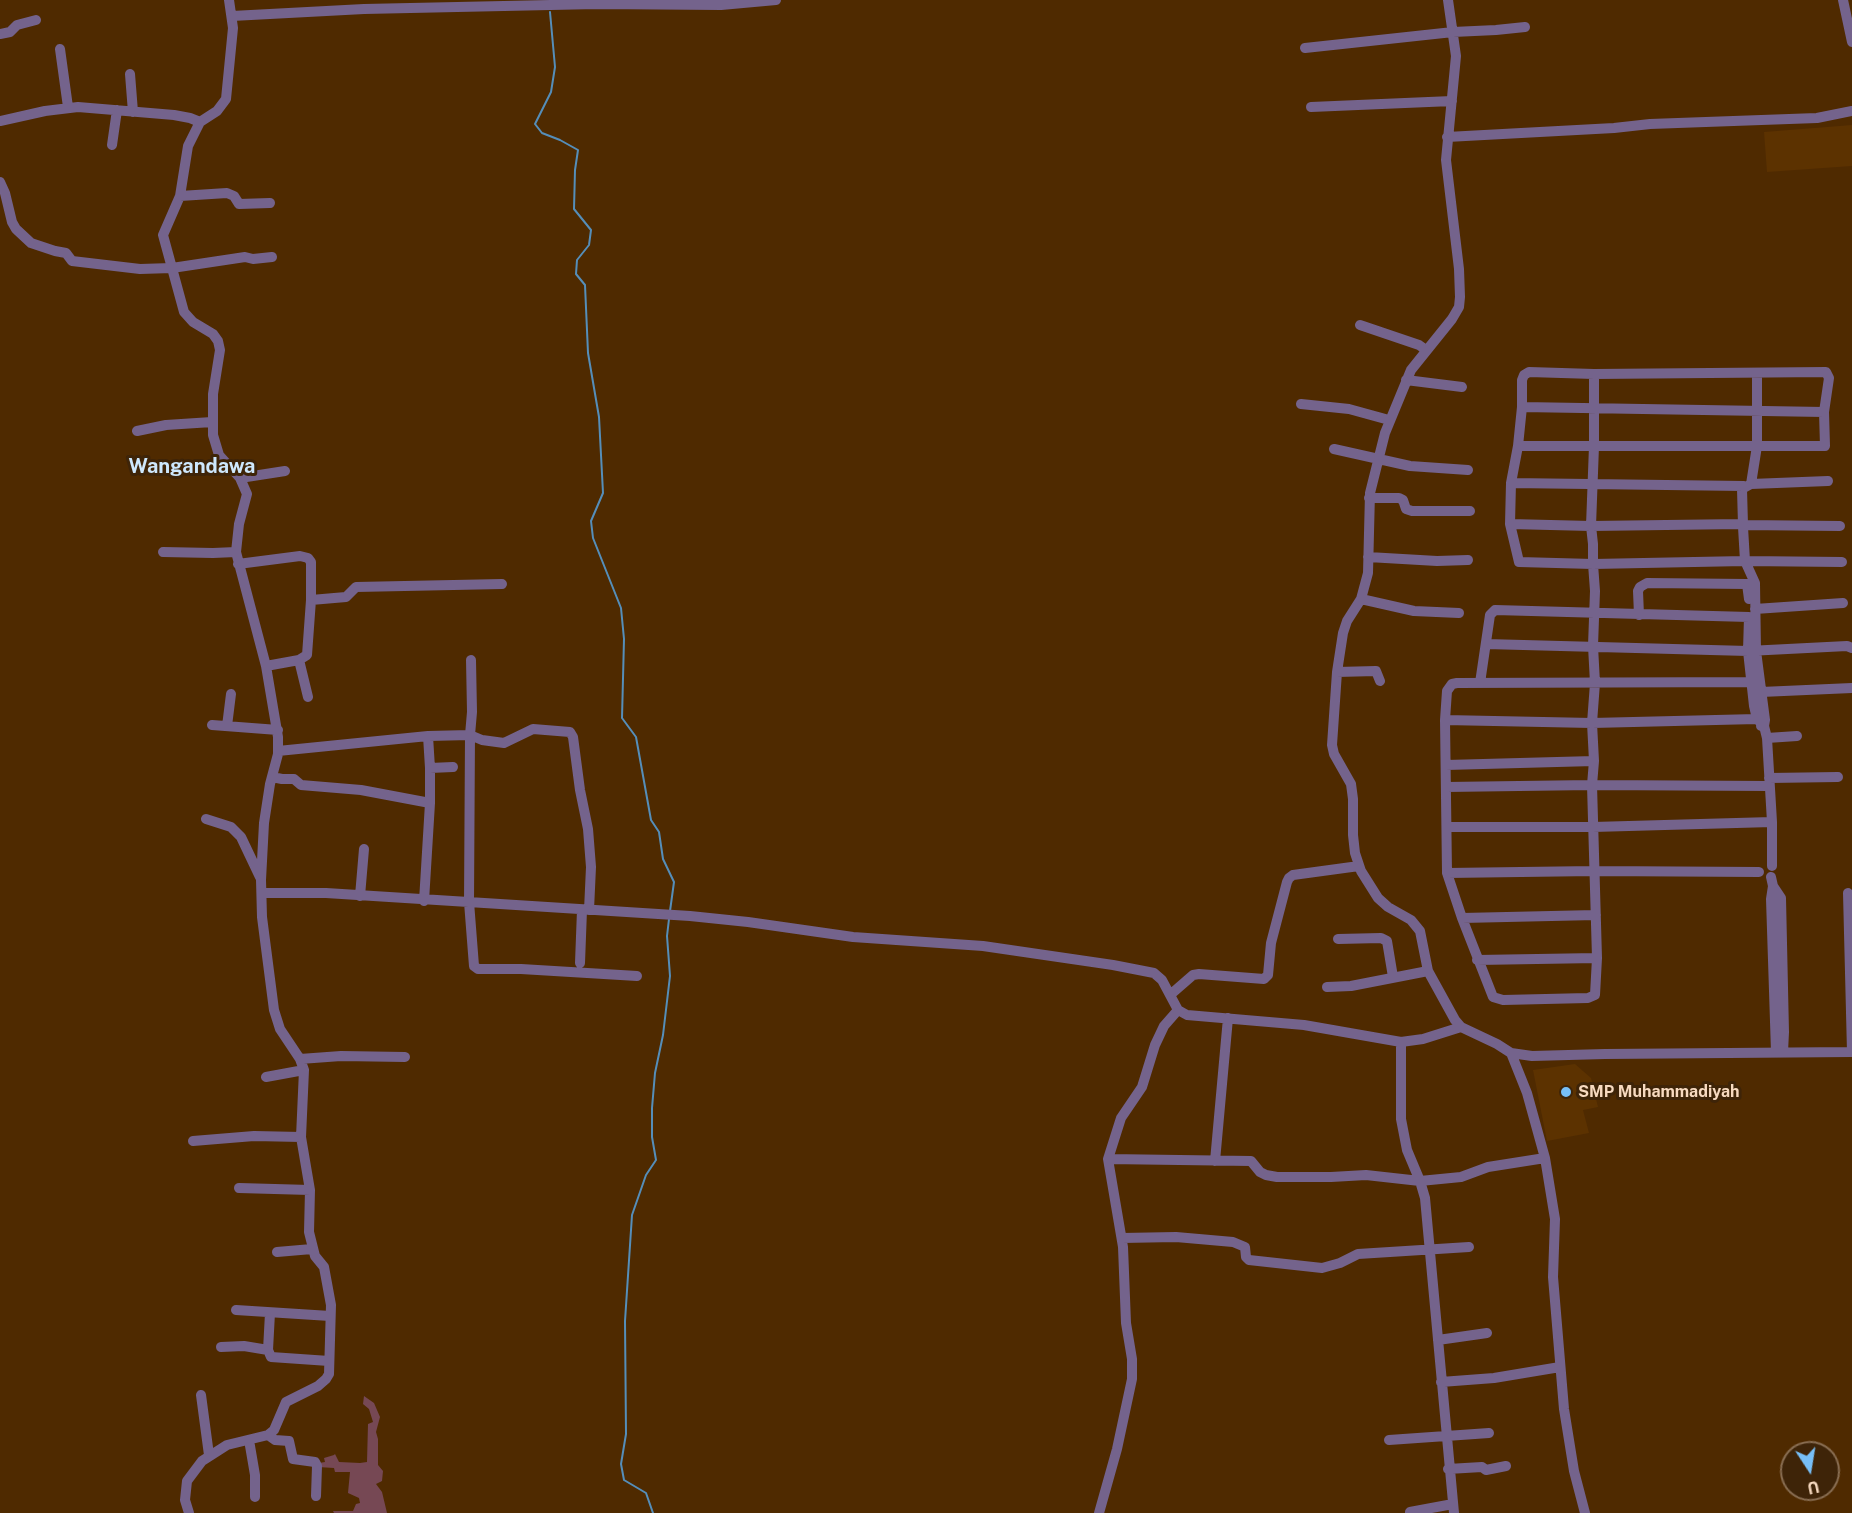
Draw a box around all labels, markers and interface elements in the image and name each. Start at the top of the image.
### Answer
district label: Wangandawa [129,455,255,479]
place label: SMP Muhammadiyah [1578,1082,1739,1102]
marker: SMP Muhammadiyah [1559,1085,1573,1099]
north arrow [1780,1441,1840,1501]
text: U [1806,1477,1821,1498]

